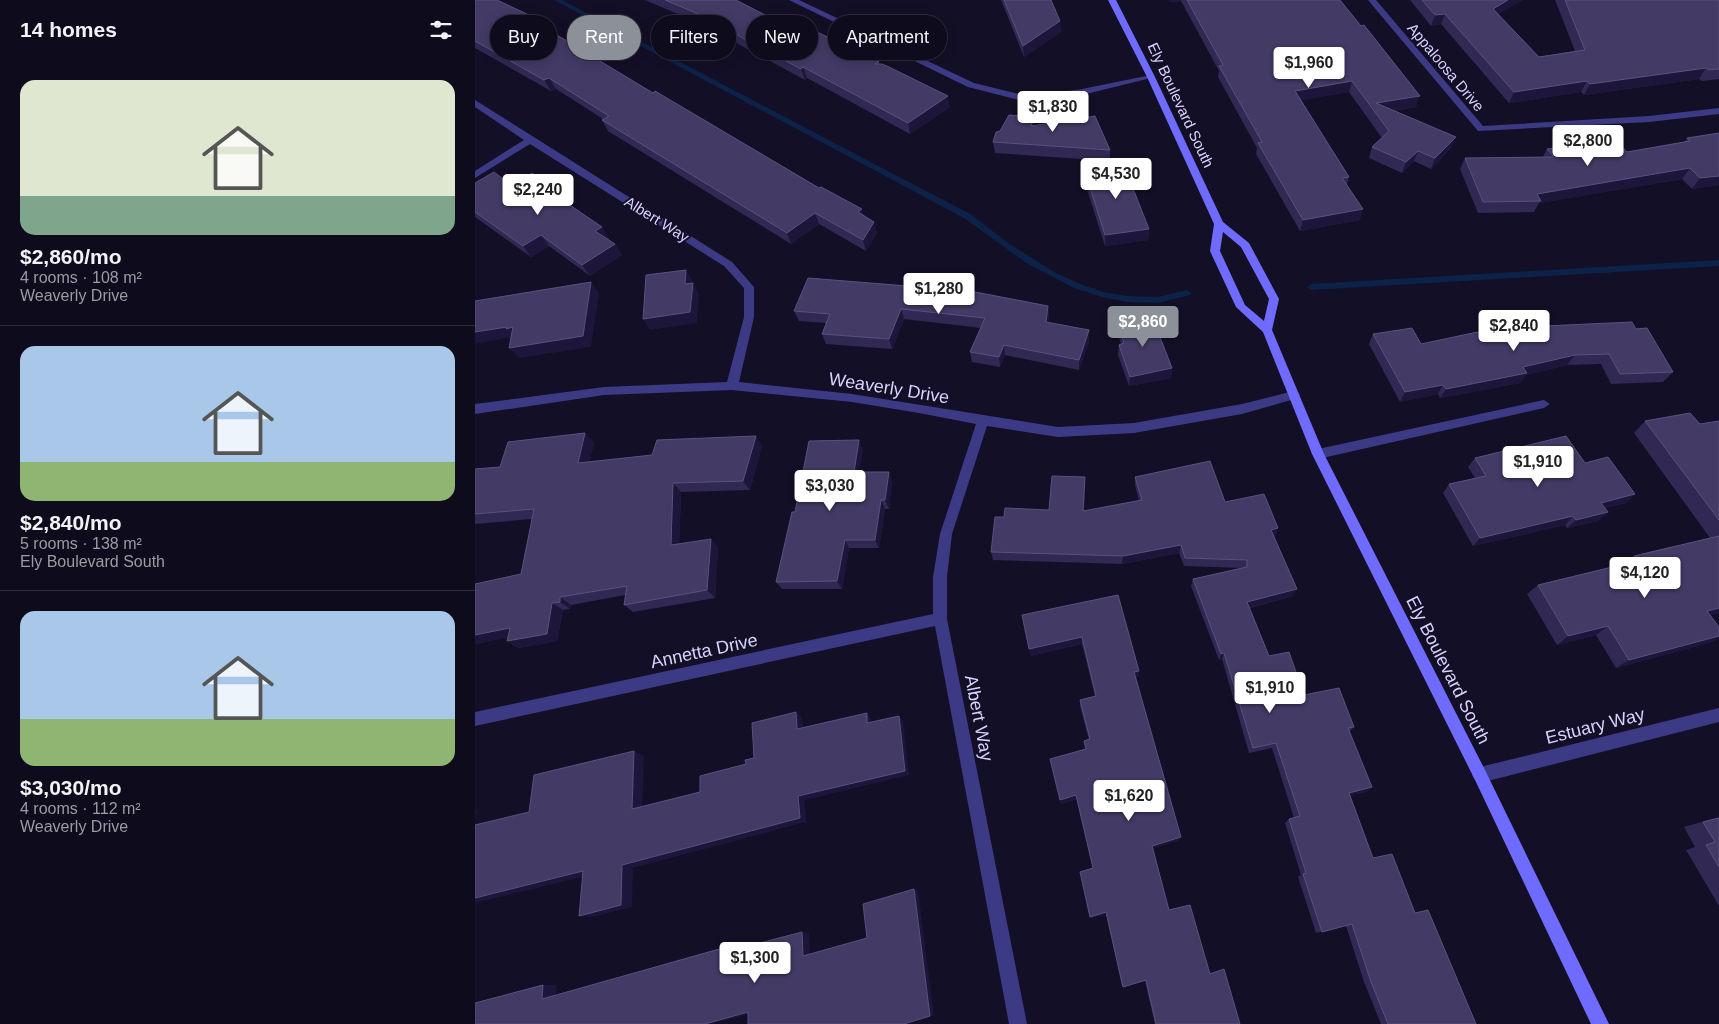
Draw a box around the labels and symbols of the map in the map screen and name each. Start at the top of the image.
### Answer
street label: Appaloosa Drive [1404,19,1488,115]
street label: Ely Boulevard South [1145,40,1217,170]
pin: $1,960 [1268,46,1350,89]
pin: $1,830 [1012,90,1094,133]
pin: $2,800 [1547,124,1629,167]
pin: $4,530 [1075,158,1157,200]
pin: $2,240 [497,174,579,216]
street label: Albert Way [622,193,693,246]
pin: $1,280 [898,272,980,315]
pin: $2,860 [1102,306,1184,348]
pin: $2,840 [1473,310,1555,352]
street label: Weaverly Drive [827,369,951,407]
pin: $1,910 [1497,446,1579,488]
pin: $3,030 [789,470,871,512]
pin: $4,120 [1604,556,1686,599]
street label: Ely Boulevard South [1402,593,1494,747]
street label: Annetta Drive [649,630,759,672]
pin: $1,910 [1229,672,1311,714]
street label: Albert Way [961,673,997,763]
street label: Estuary Way [1543,704,1647,748]
pin: $1,620 [1088,780,1170,822]
pin: $1,300 [714,942,796,984]

